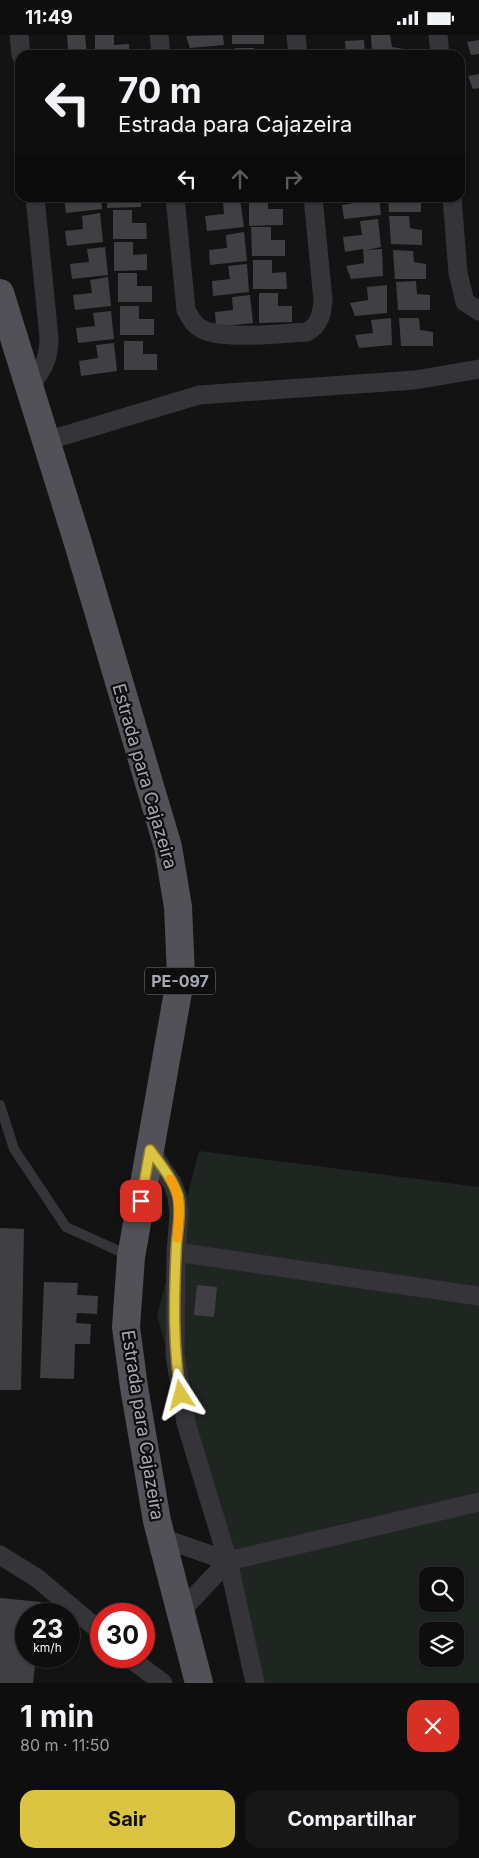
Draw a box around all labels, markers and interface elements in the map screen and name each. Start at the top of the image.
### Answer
text: 11:49 [25,6,73,29]
text: 70 m [118,69,202,111]
icon: left [35,70,100,135]
text: Estrada para Cajazeira [118,111,352,137]
icon: left [173,165,201,193]
icon: ahead [226,165,254,193]
icon: right [279,165,307,193]
street label: Estrada para Cajazeira [108,681,182,871]
road number: PE-097 [145,967,215,994]
pin [120,1180,162,1222]
icon: arrive [127,1187,155,1215]
street label: Estrada para Cajazeira [118,1329,168,1521]
position arrow [154,1368,206,1420]
map controls [419,1567,464,1667]
button: search [419,1567,464,1612]
speed limit sign: 30 [90,1603,155,1668]
text: 23 [32,1614,63,1644]
button: layers [419,1622,464,1667]
text: km/h [33,1640,62,1655]
text: 1 min [20,1698,94,1734]
button: close [407,1700,459,1752]
text: 80 m · 11:50 [20,1735,110,1755]
button: Sair [20,1790,235,1848]
button: Compartilhar [245,1790,459,1848]

